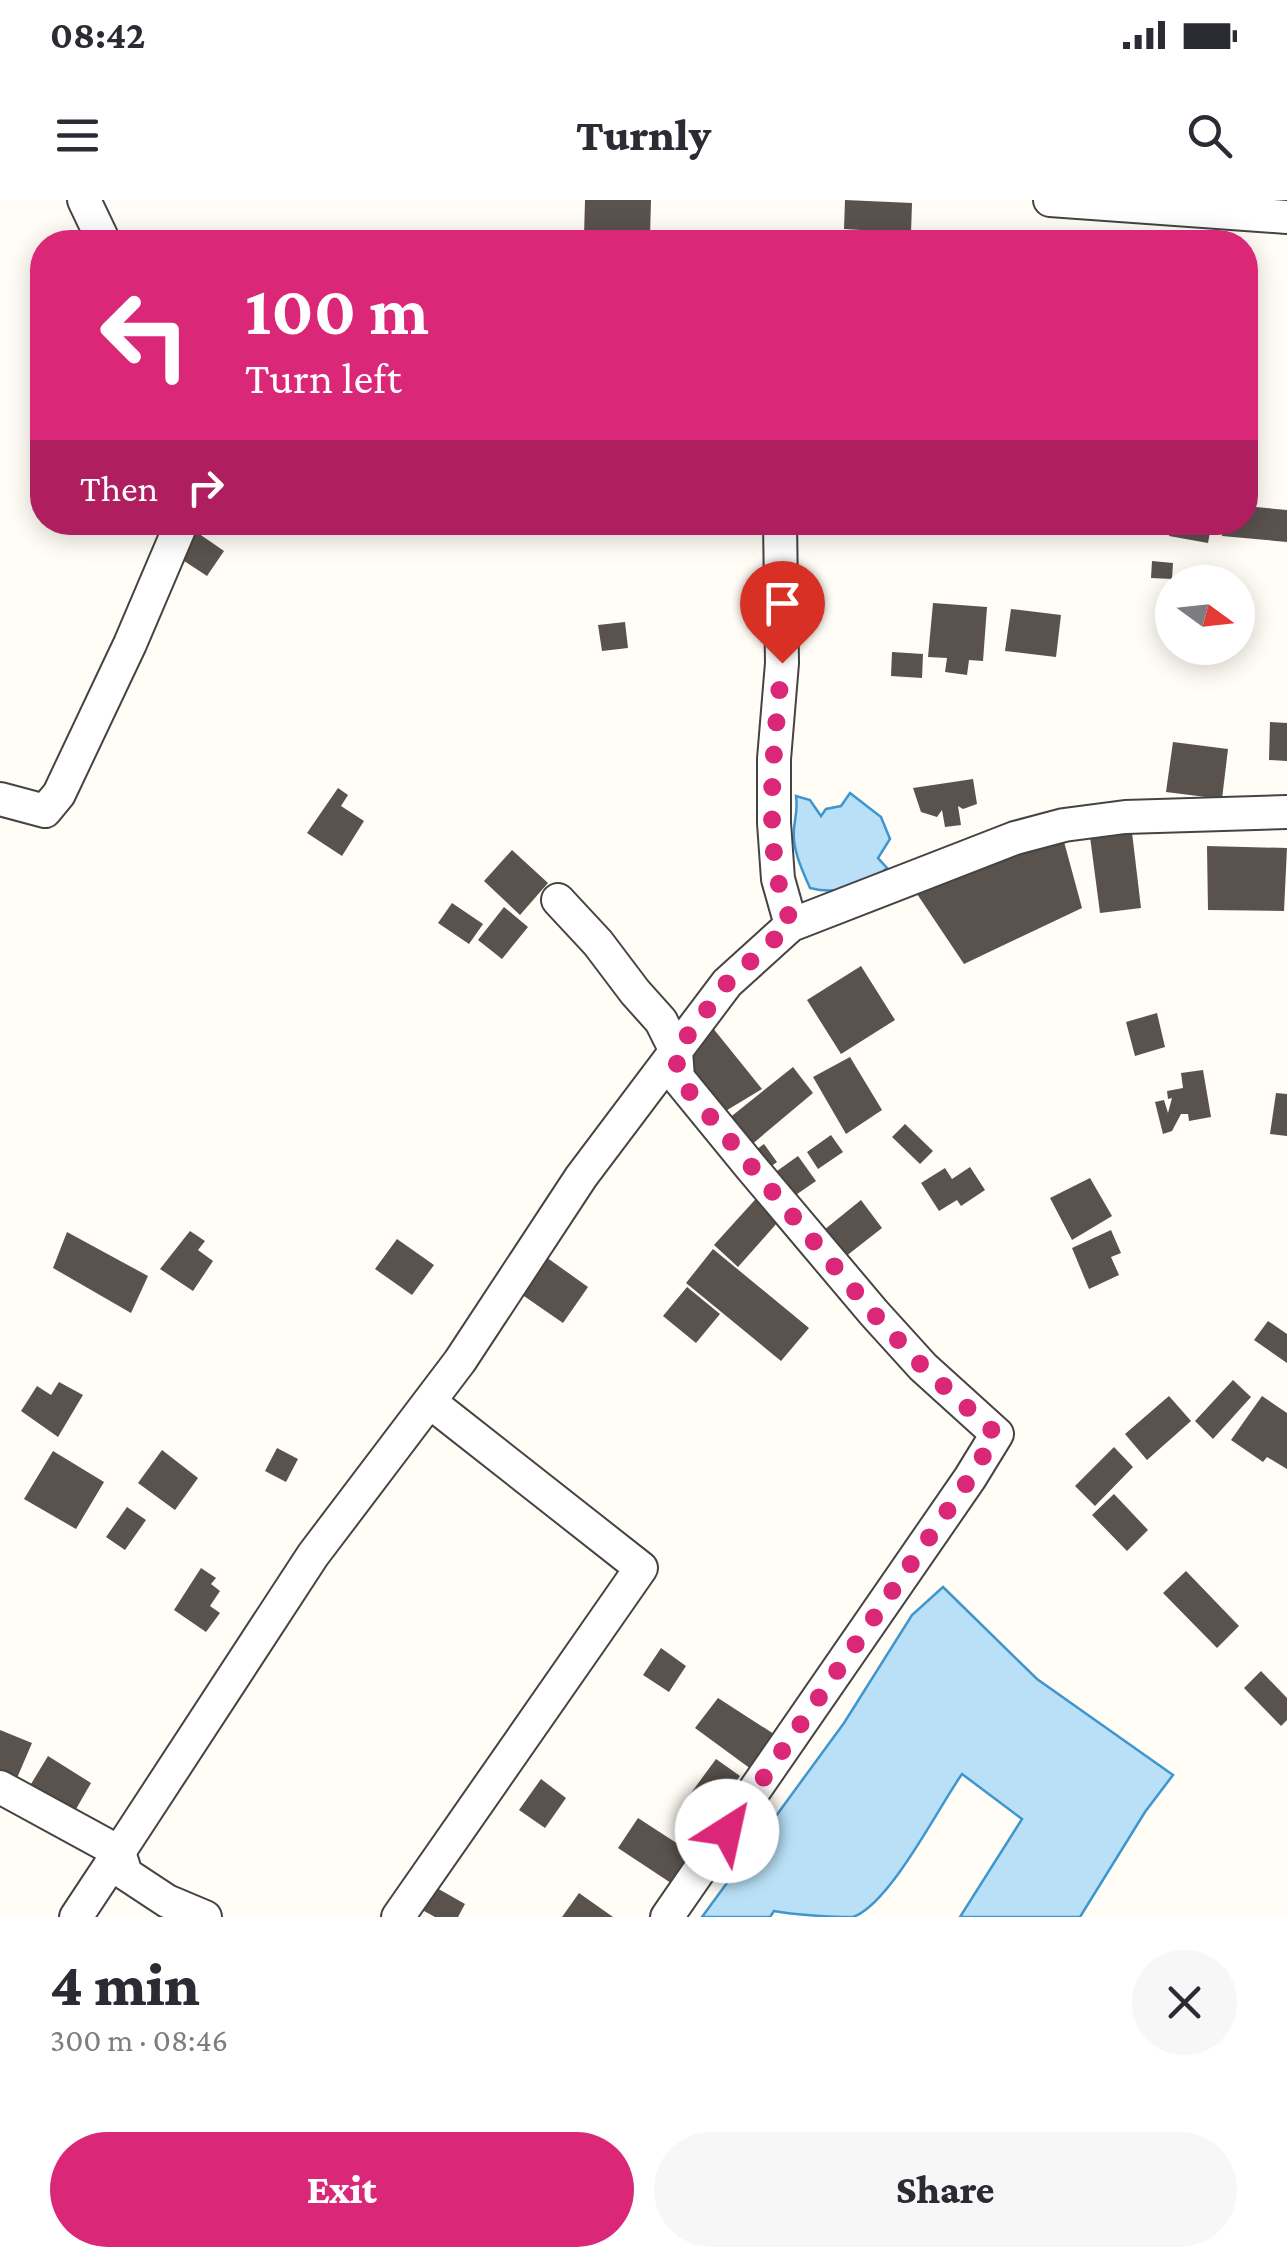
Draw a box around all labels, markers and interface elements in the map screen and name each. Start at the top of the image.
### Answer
text: 08:42 [50,14,145,56]
icon: menu [50,108,105,163]
icon: search [1182,108,1237,163]
text: Turnly [576,110,711,160]
icon: left [80,270,210,400]
text: 100 m [245,271,429,349]
text: Turn left [245,353,402,403]
icon: right [178,460,233,515]
text: Then [80,467,158,509]
pin [740,561,825,664]
north arrow [1155,565,1255,665]
map controls [1155,565,1255,665]
icon: arrive [755,576,810,631]
position arrow [675,1779,779,1883]
button: close [1132,1950,1237,2055]
text: 4 min [50,1951,200,2018]
text: 300 m · 08:46 [50,2022,228,2058]
button: Exit [50,2132,634,2247]
button: Share [654,2132,1237,2247]

